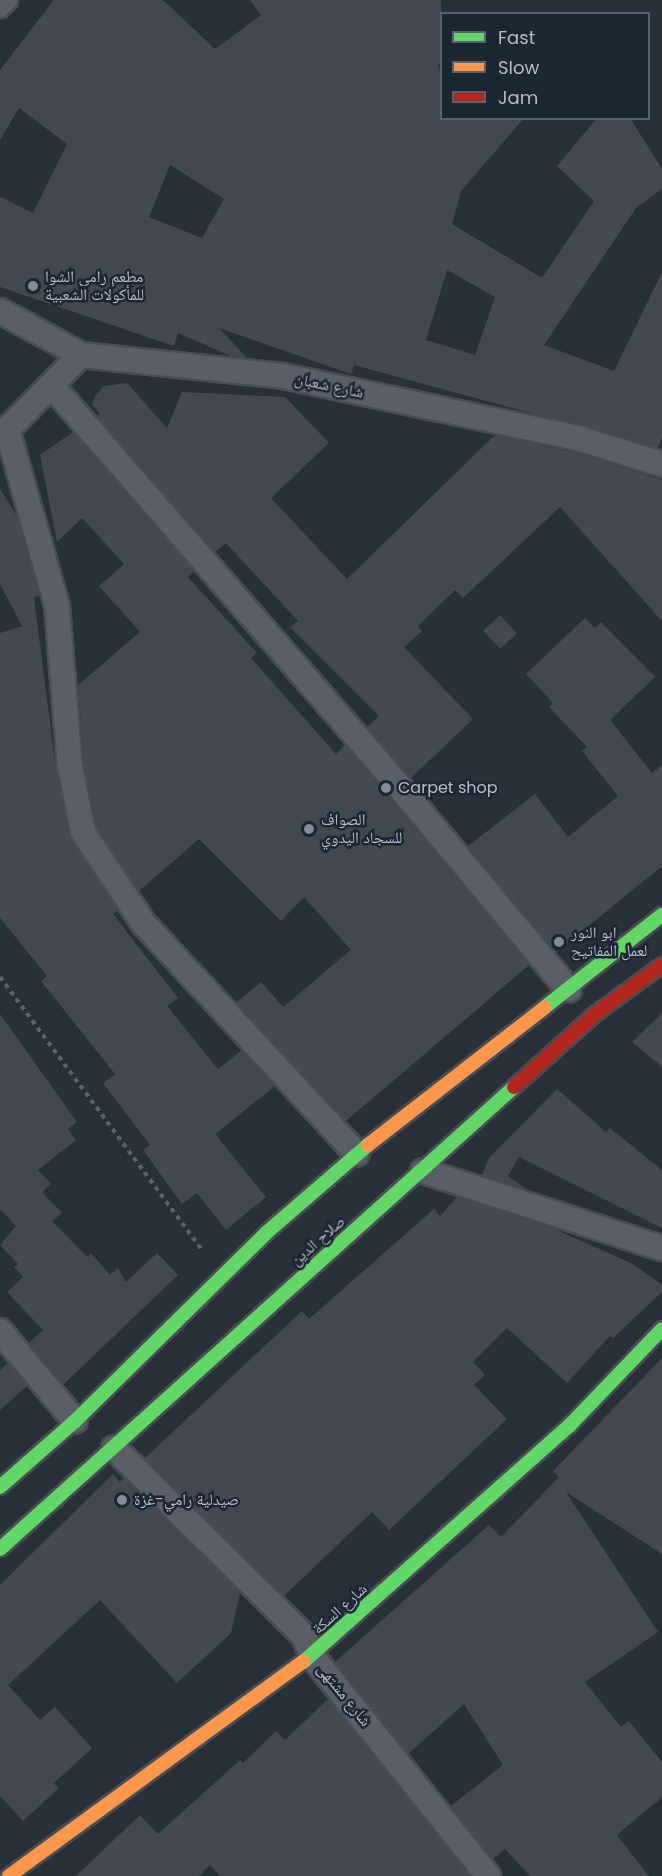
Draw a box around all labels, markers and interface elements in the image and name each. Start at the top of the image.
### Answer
legend [440,12,650,120]
text: Fast [498,25,535,50]
text: Slow [498,55,539,80]
text: Jam [498,85,538,110]
place label: مطعم رامي الشوا للمأكولات الشعبية [45,267,144,305]
marker: مطعم رامي الشوا للمأكولات الشعبية [26,279,40,293]
street label: شارع شعبان [293,369,365,403]
place label: Carpet shop [398,778,498,798]
marker: Carpet shop [379,781,393,795]
place label: الصواف للسجاد اليدوي [321,810,402,848]
marker: الصواف للسجاد اليدوي [302,822,316,836]
place label: ابو النور لعمل المفاتيح [571,923,647,961]
marker: ابو النور لعمل المفاتيح [552,935,566,949]
street label: صلاح الدين [287,1212,349,1270]
place label: صيدلية رامي-غزة [134,1490,239,1510]
marker: صيدلية رامي-غزة [115,1493,129,1507]
street label: شارع السكة [309,1579,371,1639]
street label: شارع مشتهى [313,1660,375,1730]

